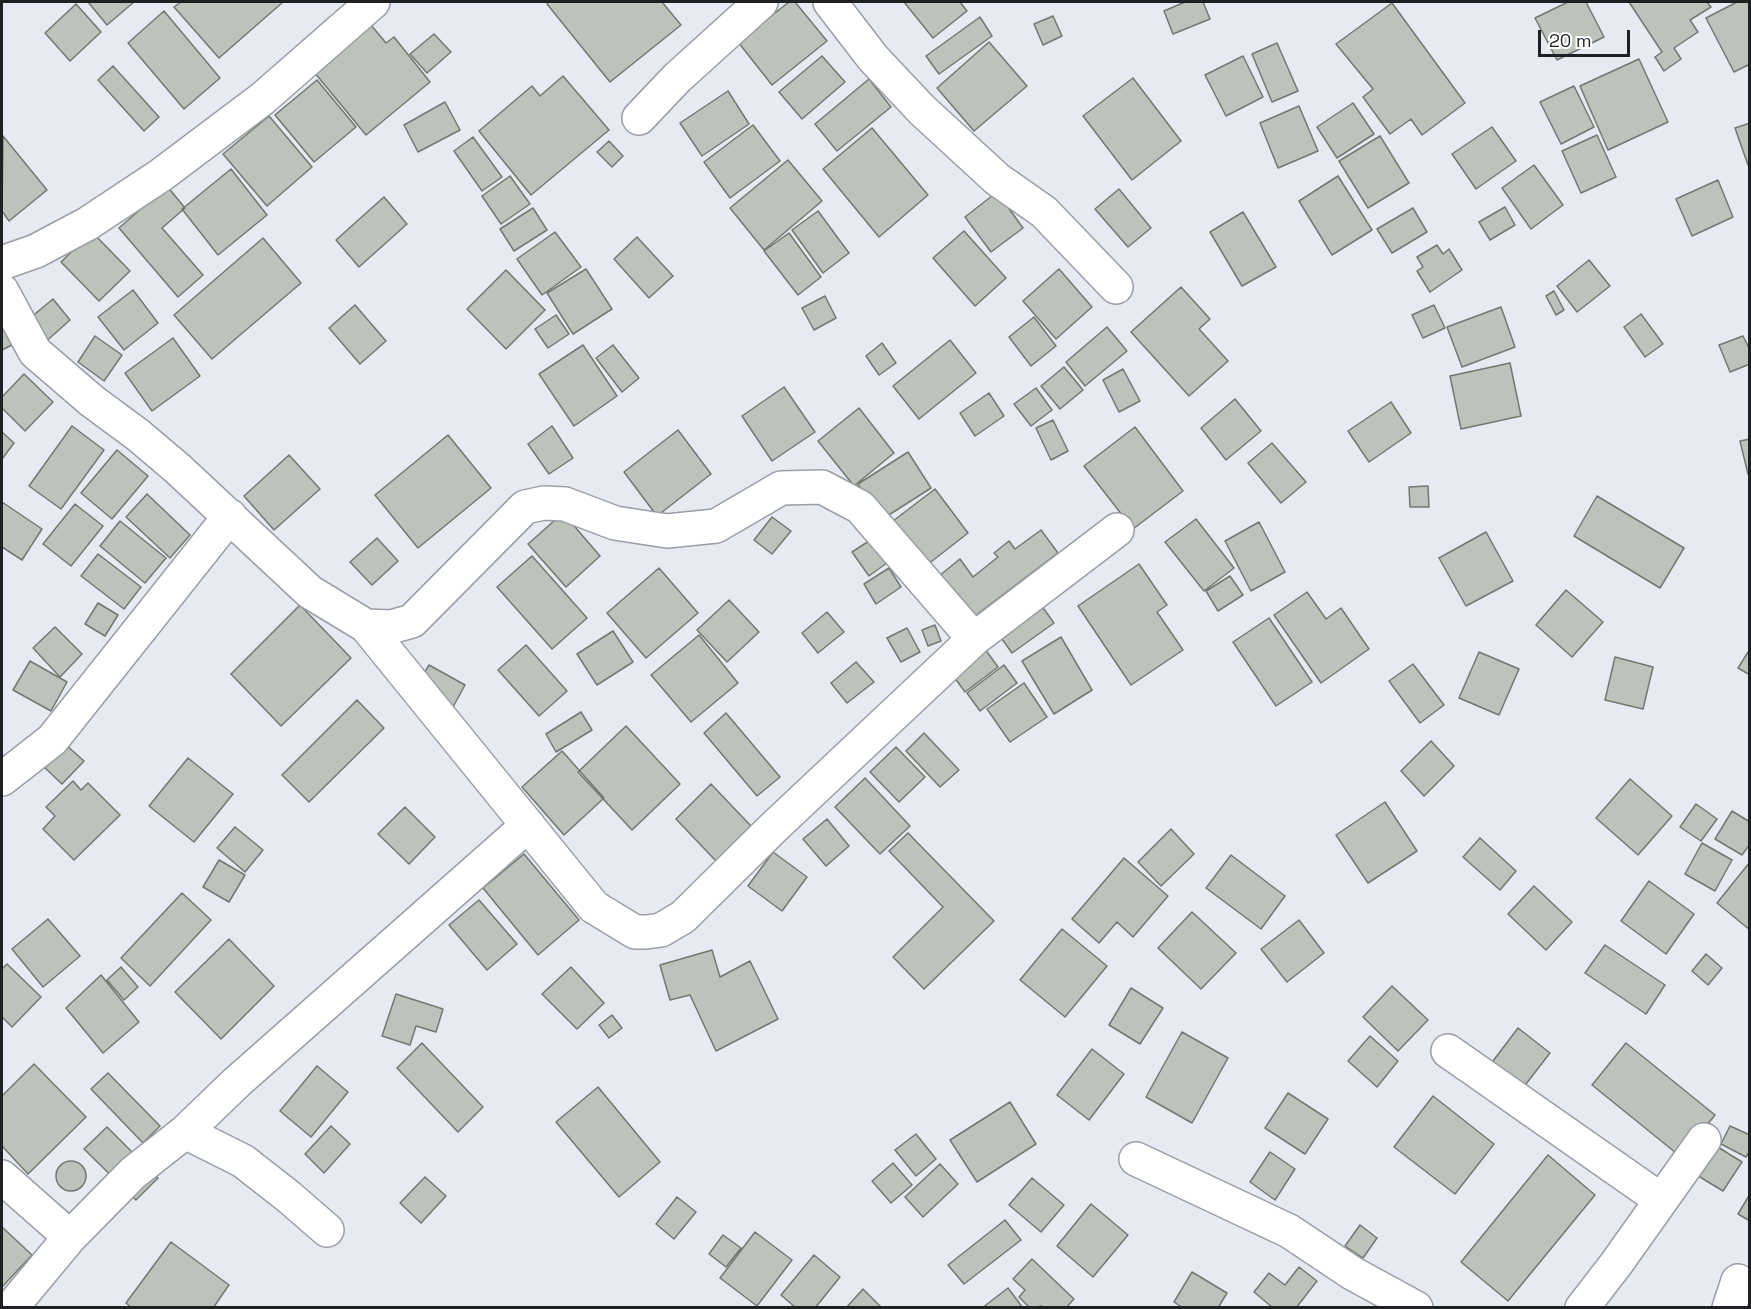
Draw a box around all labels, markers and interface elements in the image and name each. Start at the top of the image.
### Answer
scale bar [1541,18,1632,56]
text: 20 m [1549,29,1592,52]

